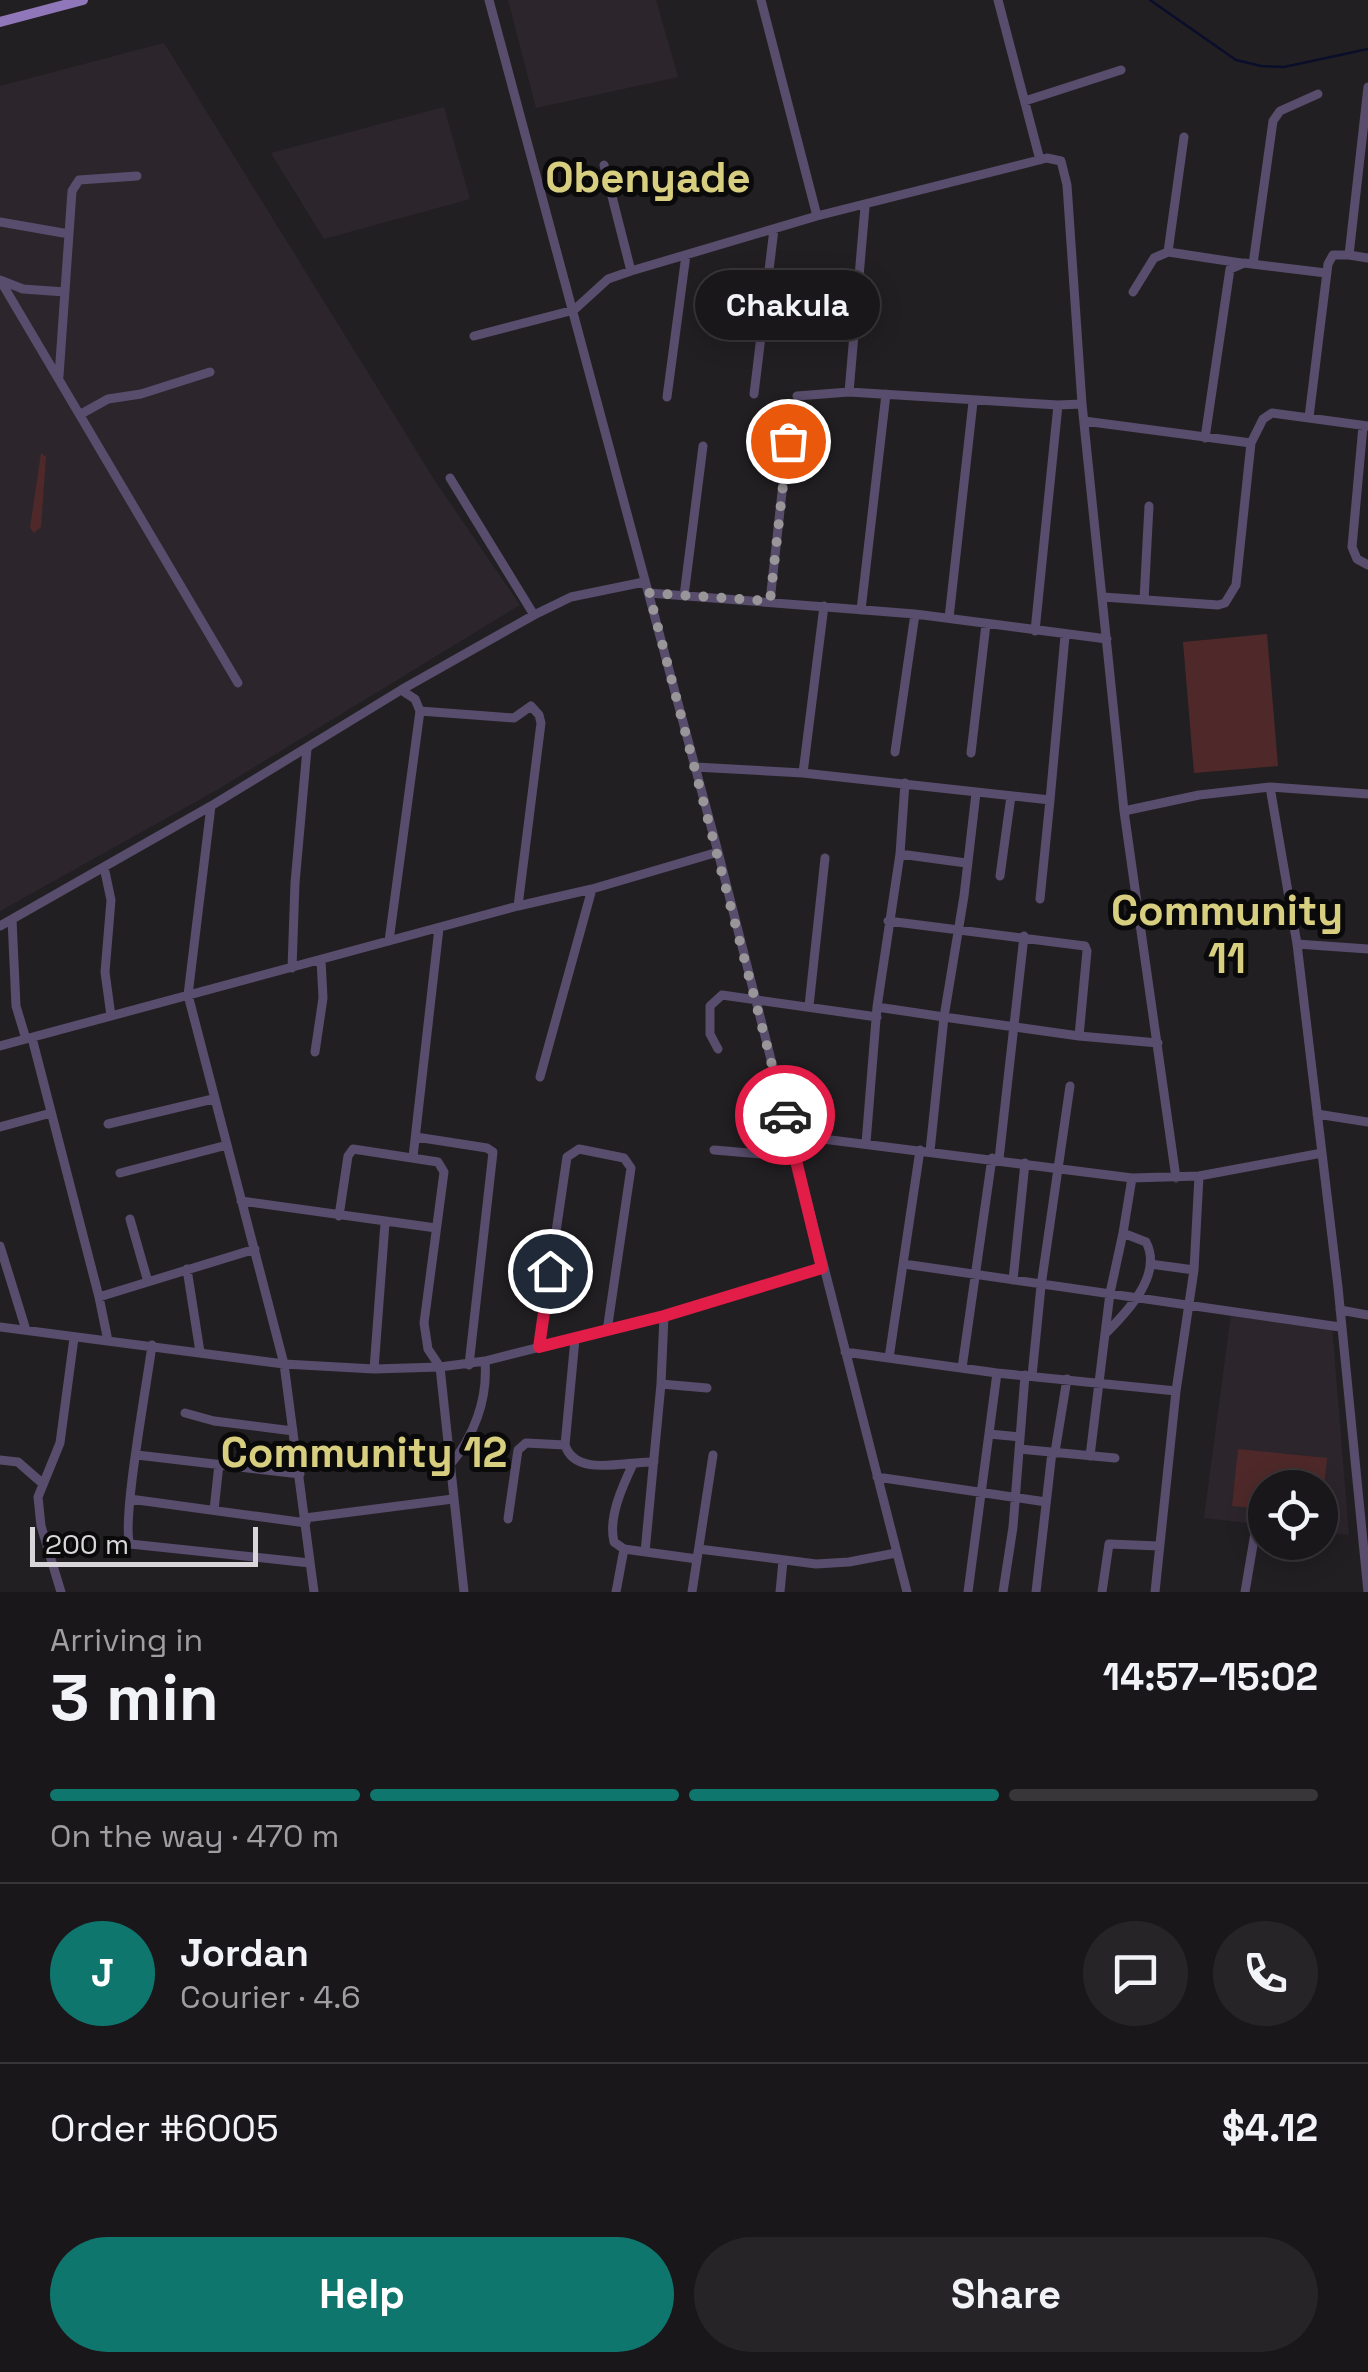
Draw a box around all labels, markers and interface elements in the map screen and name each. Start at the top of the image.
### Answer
district label: Obenyade [545,151,751,204]
callout: Chakula [696,271,880,341]
text: Chakula [726,285,849,325]
pin [746,399,831,484]
icon: bag [761,414,816,469]
district label: Community 11 [1111,884,1343,985]
courier [735,1065,835,1165]
icon: car [758,1088,813,1143]
pin [508,1229,593,1314]
icon: home [523,1244,578,1299]
district label: Community 12 [221,1426,507,1479]
map controls [1248,1470,1338,1560]
button: locate [1248,1470,1338,1560]
scale bar [30,1522,258,1566]
text: 200 m [45,1526,129,1562]
text: Arriving in [50,1620,203,1660]
text: 14:57–15:02 [1103,1653,1318,1701]
text: 3 min [50,1656,219,1739]
text: On the way · 470 m [50,1816,339,1856]
button: chat [1083,1921,1188,2026]
button: phone [1213,1921,1318,2026]
text: Jordan [180,1929,309,1977]
text: J [91,1949,114,1997]
text: Courier · 4.6 [180,1977,361,2017]
text: Order #6005 [50,2104,279,2152]
text: $4.12 [1222,2104,1318,2152]
button: Help [50,2237,674,2352]
button: Share [694,2237,1318,2352]

